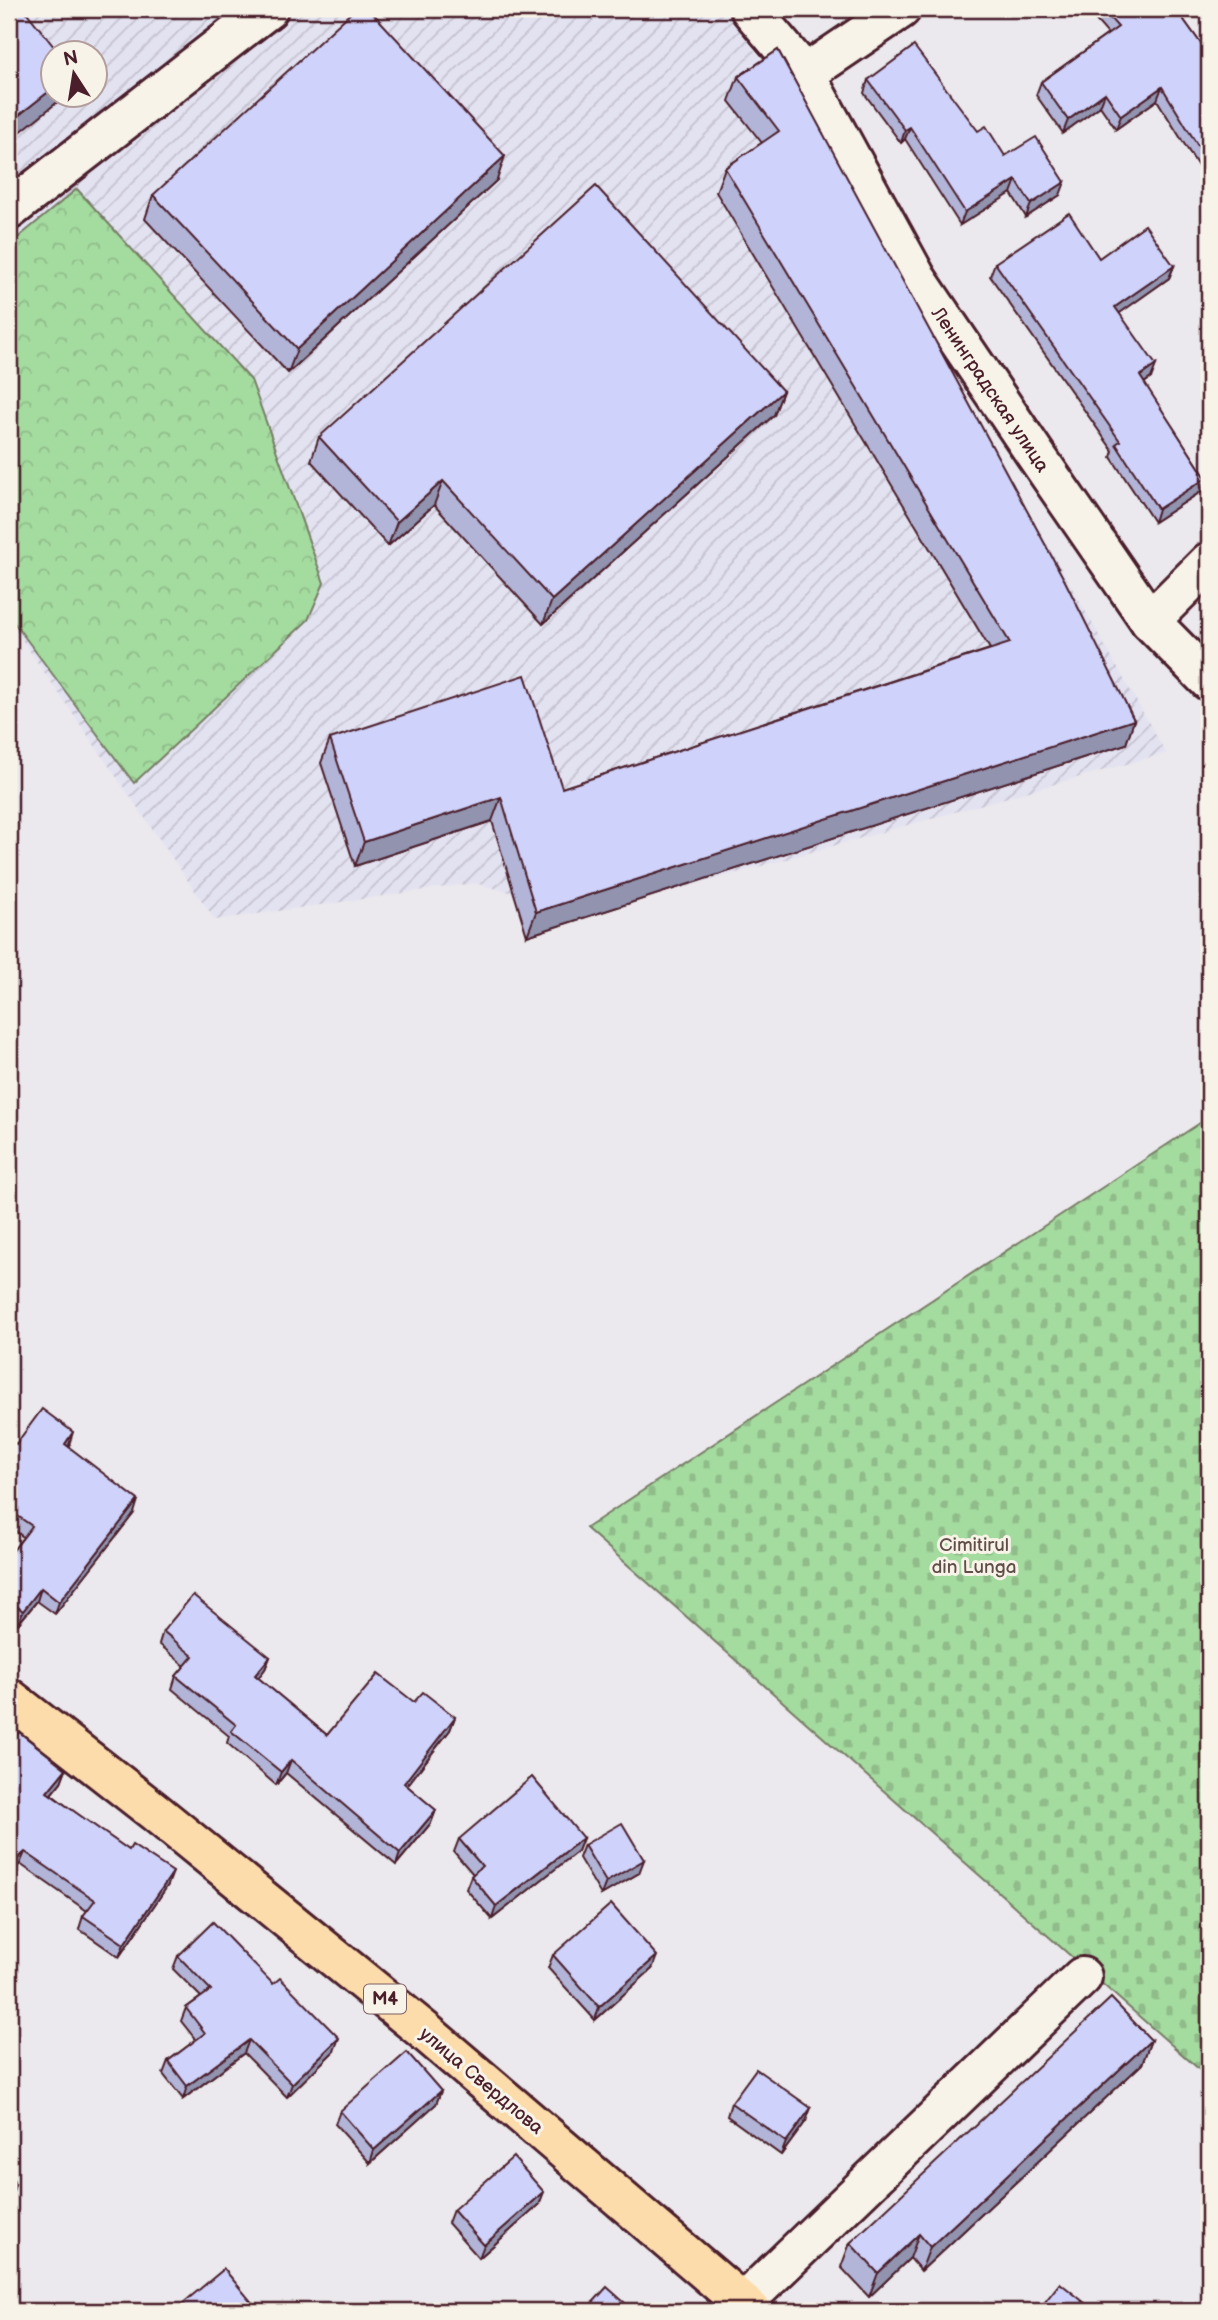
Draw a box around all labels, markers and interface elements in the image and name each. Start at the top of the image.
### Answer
north arrow [38,38,108,108]
text: N [61,46,80,72]
street label: Ленинградская улица [925,302,1054,477]
park label: Cimitirul din Lunga [931,1534,1017,1579]
road number: M4 [364,1984,406,2013]
street label: улица Свердлова [414,2023,548,2140]

